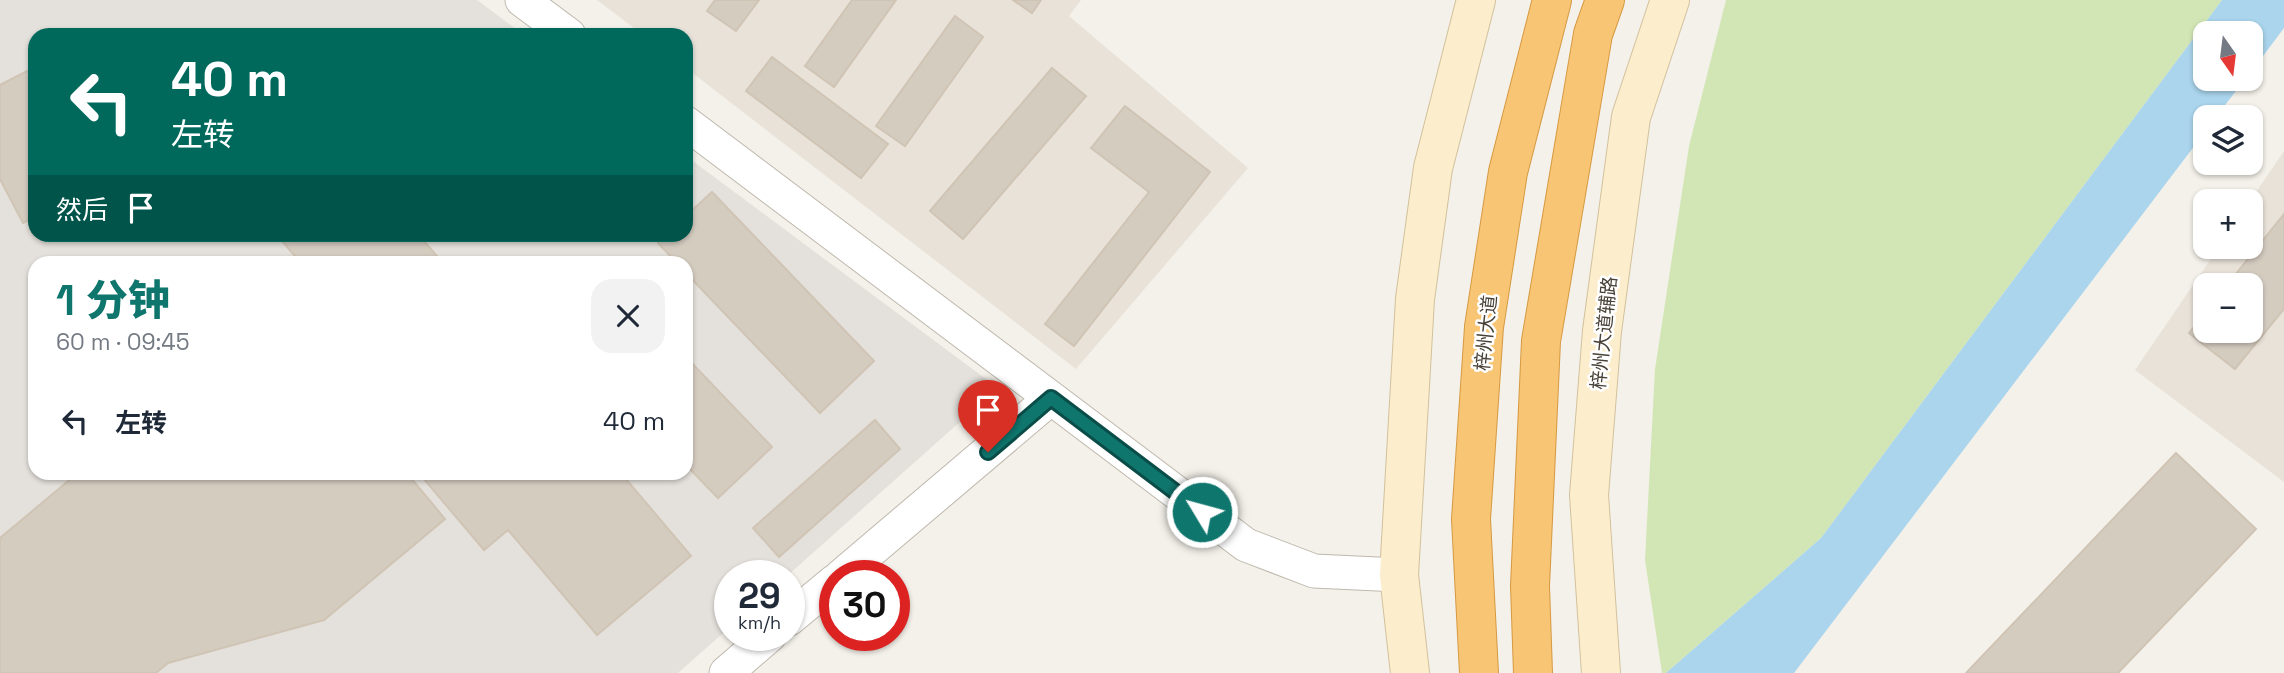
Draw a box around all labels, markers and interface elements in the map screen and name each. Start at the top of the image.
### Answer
north arrow [2193,21,2263,91]
map controls [2193,21,2263,343]
text: 40 m [171,48,288,110]
icon: left [56,56,147,147]
button: layers [2193,105,2263,175]
text: 左转 [171,115,235,155]
icon: arrive [122,189,160,227]
button: + [2193,189,2263,259]
text: 然后 [56,193,108,227]
button: − [2193,273,2263,343]
text: 1 分钟 [56,274,170,327]
street label: 梓州大道辅路 [1586,275,1622,391]
button: close [591,279,665,353]
street label: 梓州大道 [1470,294,1502,372]
text: 60 m · 09:45 [56,327,189,357]
pin [958,380,1018,452]
icon: arrive [969,391,1007,429]
icon: left [56,402,94,440]
text: 40 m [603,404,665,438]
text: 左转 [115,406,167,440]
position arrow [1165,475,1239,549]
speed limit sign: 30 [819,560,910,651]
text: 29 [738,574,781,618]
text: km/h [738,611,781,634]

